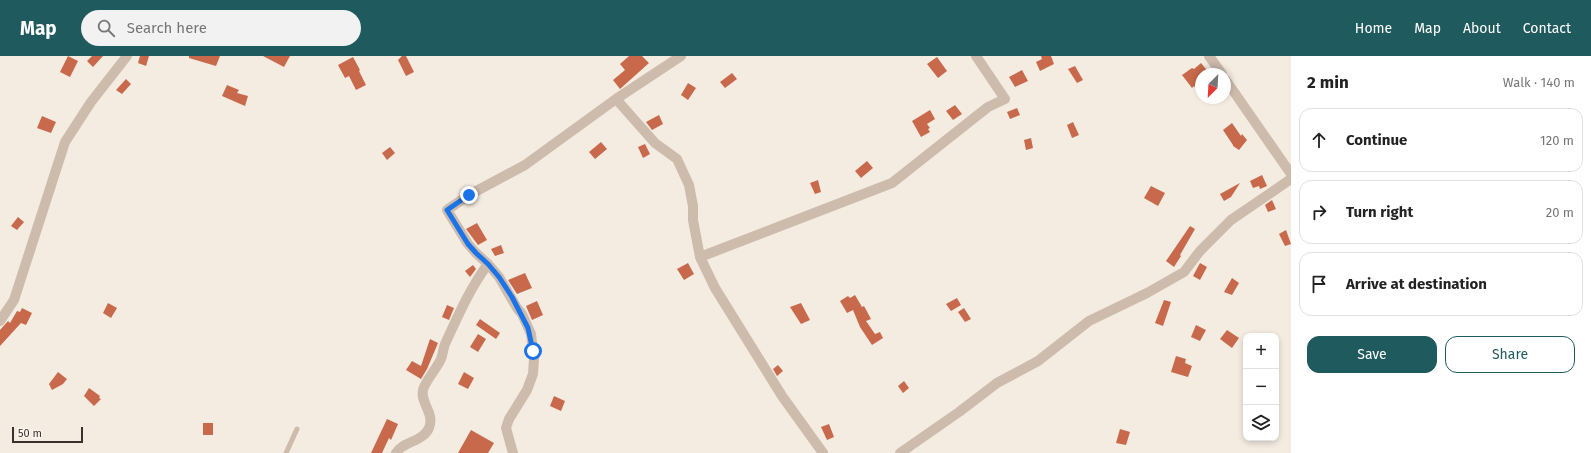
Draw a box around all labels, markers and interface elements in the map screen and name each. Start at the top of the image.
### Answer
search box [81,10,361,46]
text: Map [20,17,57,40]
icon: search [95,17,117,39]
text: Search here [127,19,207,37]
text: Home [1355,20,1392,37]
text: Map [1414,20,1441,37]
text: About [1463,20,1501,37]
text: Contact [1523,20,1571,37]
north arrow [1195,68,1231,104]
text: 2 min [1307,72,1349,93]
text: Walk · 140 m [1503,75,1575,90]
icon: ahead [1308,129,1330,151]
text: Continue [1346,131,1407,149]
text: 120 m [1540,133,1574,148]
route end [460,186,478,204]
icon: right [1308,201,1330,223]
text: Turn right [1346,203,1413,221]
text: 20 m [1546,205,1574,220]
icon: arrive [1308,273,1330,295]
text: Arrive at destination [1346,275,1487,293]
map controls [1243,333,1279,441]
button: + [1243,333,1279,369]
button: Save [1307,336,1437,373]
button: Share [1445,336,1575,373]
route start [524,342,542,360]
button: − [1243,369,1279,405]
button: layers [1243,405,1279,441]
scale bar [12,425,83,444]
text: 50 m [18,427,42,440]

